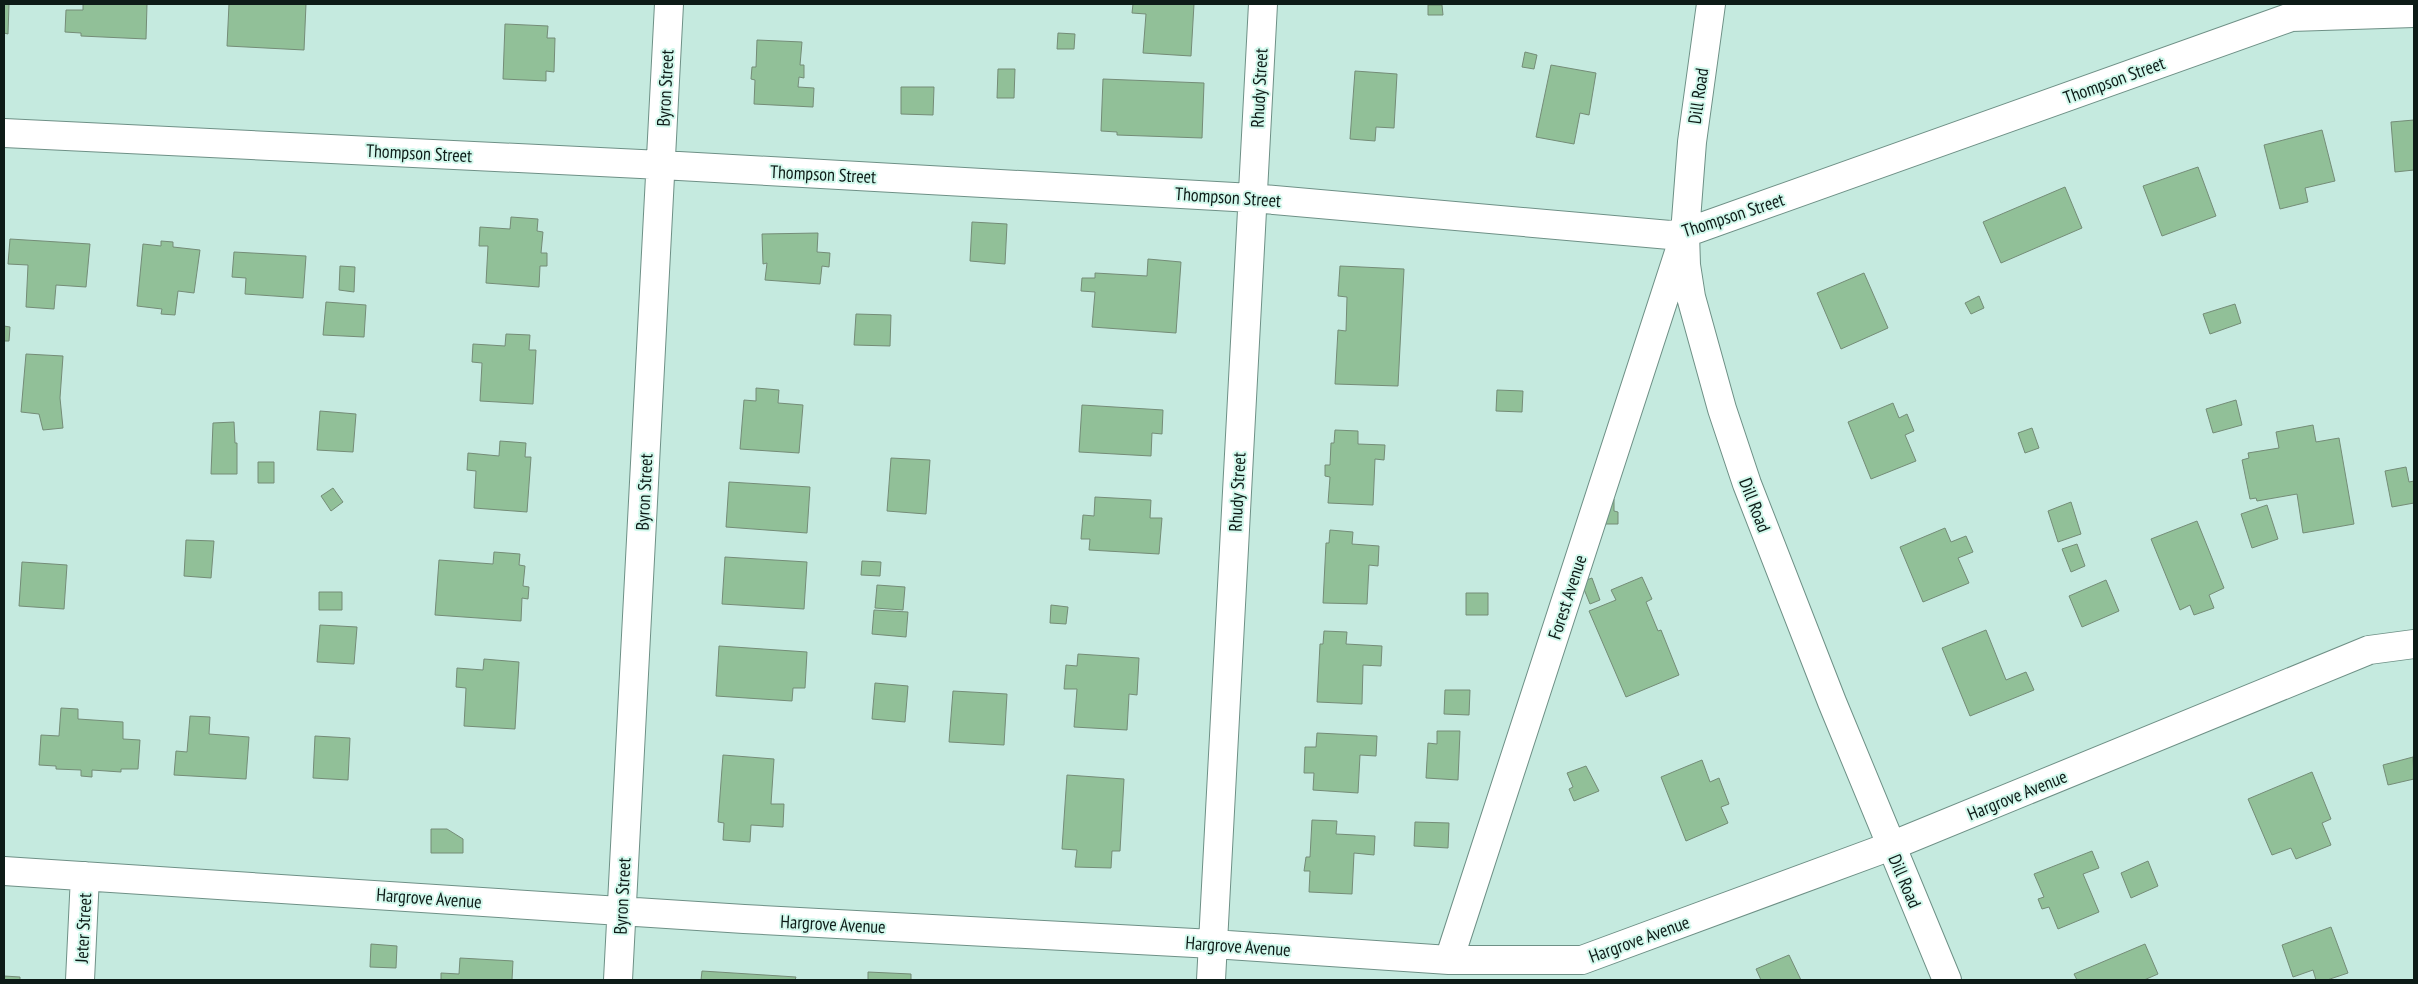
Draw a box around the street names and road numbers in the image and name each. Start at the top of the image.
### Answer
street label: Rhudy Street [1245,48,1273,128]
street label: Byron Street [652,49,678,127]
street label: Thompson Street [2060,51,2168,109]
street label: Dill Road [1683,67,1713,125]
street label: Thompson Street [365,139,473,167]
street label: Thompson Street [769,160,877,188]
street label: Thompson Street [1174,182,1282,212]
street label: Thompson Street [1679,188,1787,242]
street label: Rhudy Street [1223,452,1251,532]
street label: Byron Street [631,453,657,531]
street label: Dill Road [1734,475,1776,535]
street label: Forest Avenue [1543,552,1591,642]
street label: Hargrove Avenue [1964,765,2070,825]
street label: Dill Road [1883,851,1927,911]
street label: Byron Street [609,857,635,935]
street label: Hargrove Avenue [376,883,482,913]
street label: Jeter Street [70,892,96,965]
street label: Hargrove Avenue [780,910,886,938]
street label: Hargrove Avenue [1586,910,1692,968]
street label: Hargrove Avenue [1185,931,1291,961]

